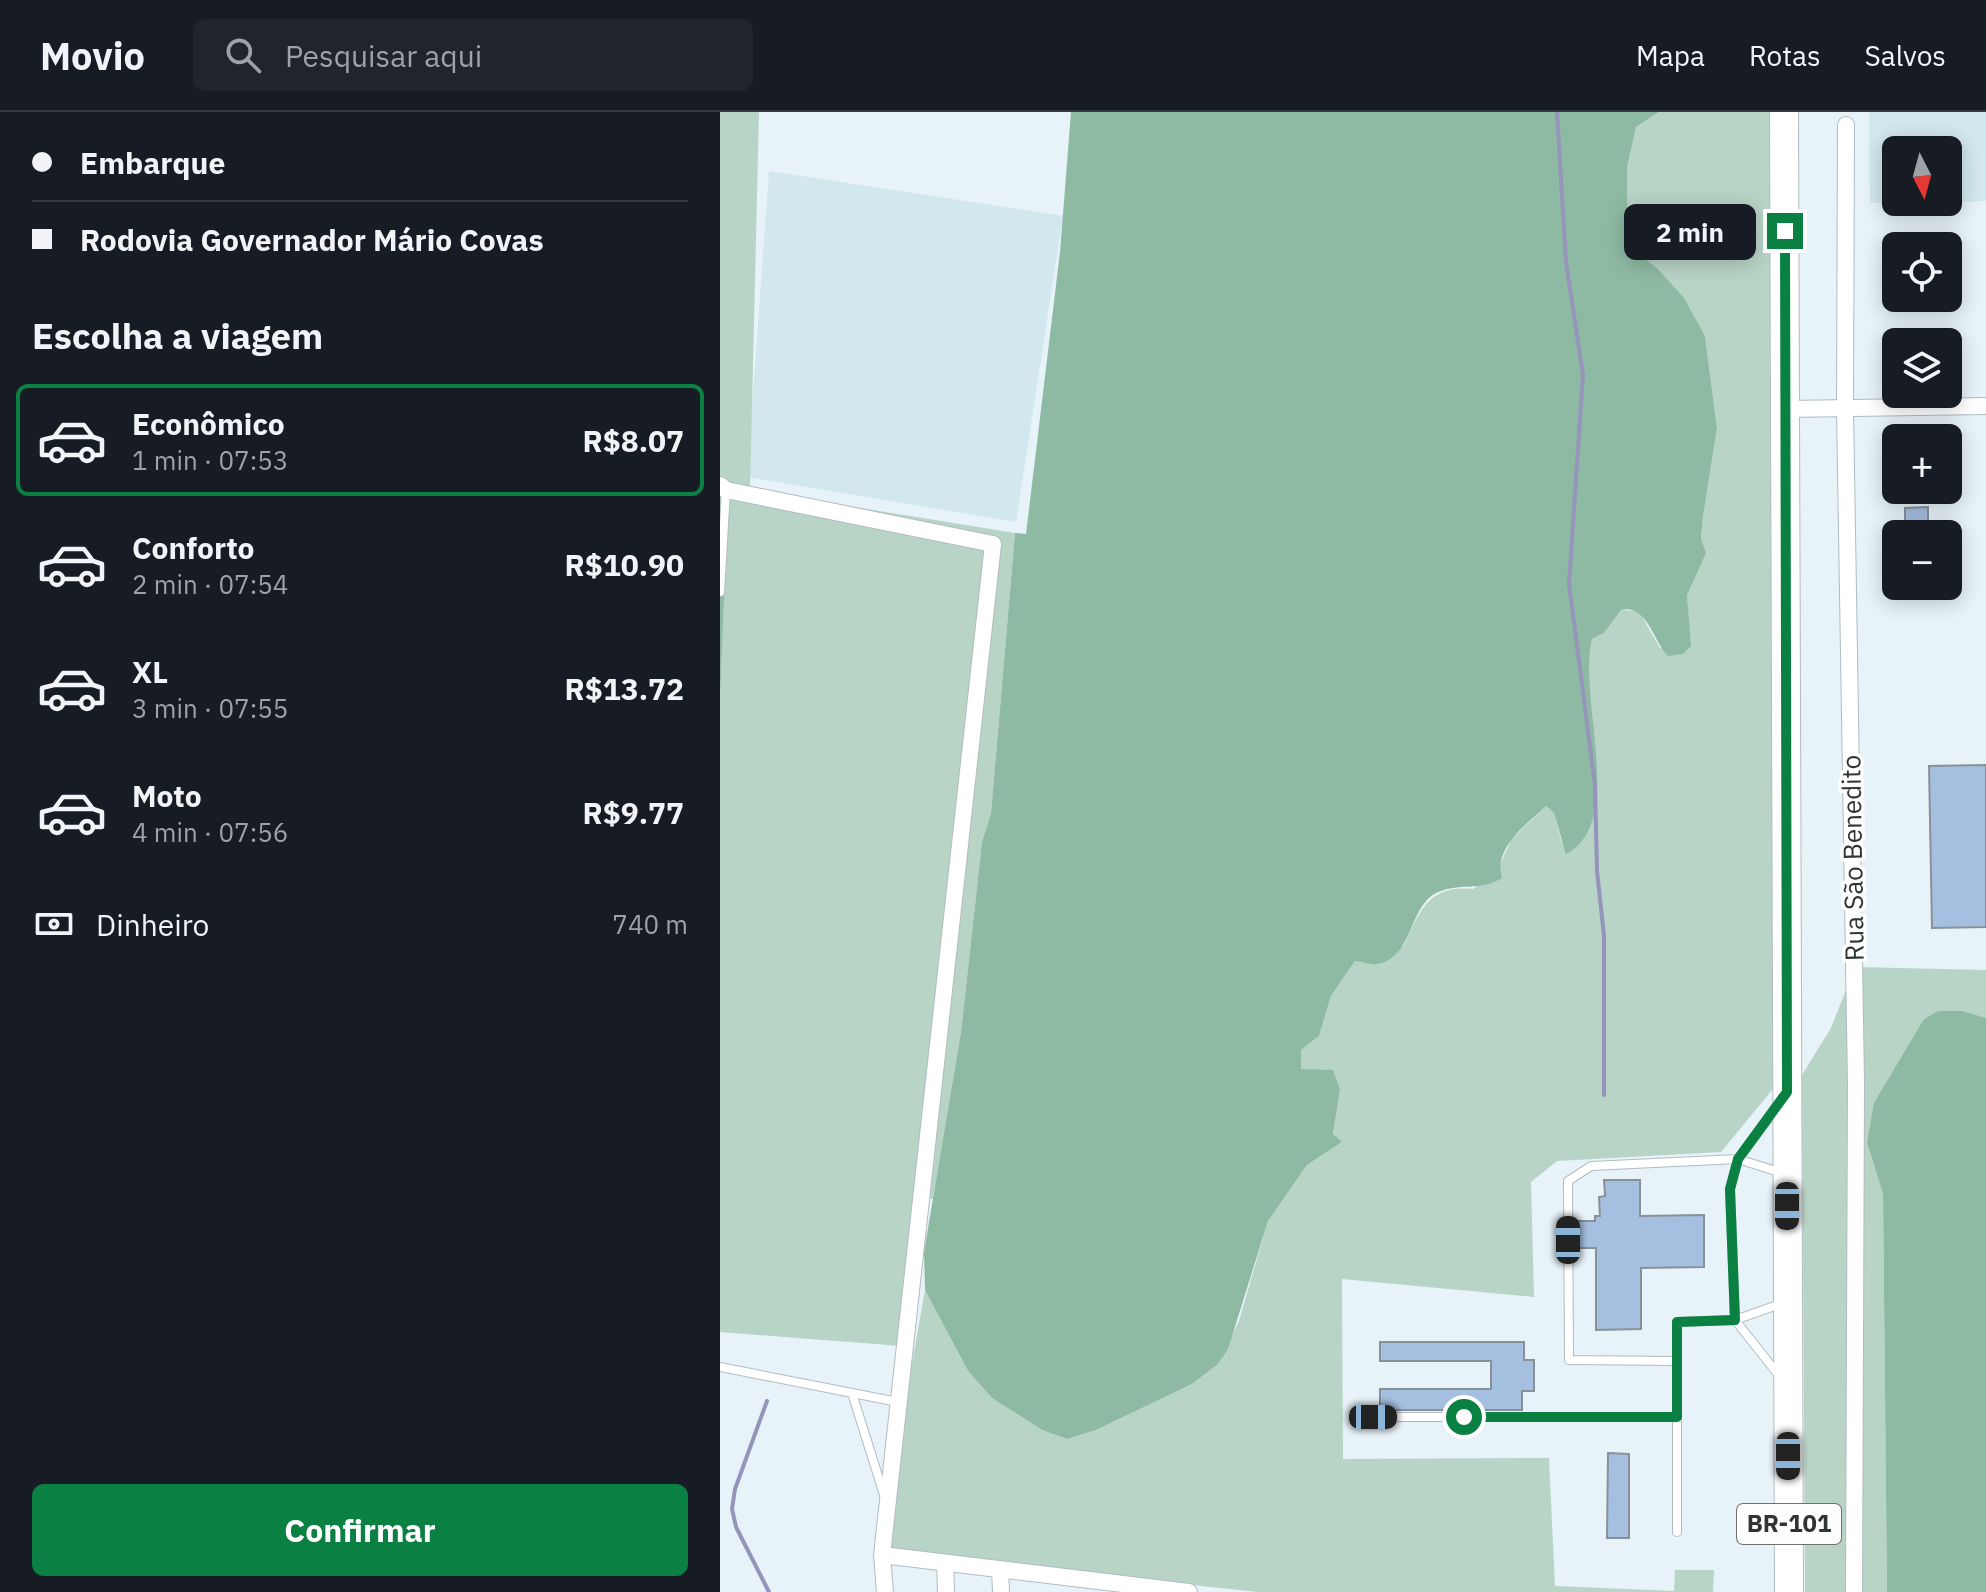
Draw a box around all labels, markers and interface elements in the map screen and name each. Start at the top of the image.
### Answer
search box [193,19,753,91]
text: Movio [40,31,145,80]
icon: search [221,33,265,77]
text: Pesquisar aqui [285,36,482,75]
text: Mapa [1636,37,1705,74]
text: Rotas [1749,37,1821,74]
text: Salvos [1865,37,1946,74]
north arrow [1882,136,1962,216]
map controls [1882,136,1962,600]
text: Embarque [80,143,225,182]
callout: 2 min [1625,203,1757,259]
route end [1767,213,1803,249]
text: 2 min [1656,215,1724,249]
text: Rodovia Governador Mário Covas [80,220,544,259]
button: locate [1882,232,1962,312]
text: Escolha a viagem [32,312,323,359]
button: layers [1882,328,1962,408]
icon: car [36,404,108,476]
text: Econômico [132,404,285,443]
text: R$8.07 [582,421,684,460]
button: + [1882,424,1962,504]
text: 1 min · 07:53 [132,443,288,477]
button: − [1882,520,1962,600]
icon: car [36,528,108,600]
text: Conforto [132,528,255,567]
text: R$10.90 [564,545,684,584]
text: 2 min · 07:54 [132,567,288,601]
icon: car [36,652,108,724]
text: XL [132,652,168,691]
text: R$13.72 [564,669,684,708]
text: 3 min · 07:55 [132,691,288,725]
street label: Rua São Benedito [1833,754,1871,962]
icon: car [36,776,108,848]
text: Moto [132,776,202,815]
text: R$9.77 [582,793,684,832]
text: 4 min · 07:56 [132,815,288,849]
icon: cash [32,902,76,946]
text: Dinheiro [96,905,209,944]
text: 740 m [612,907,688,941]
car [1775,1182,1799,1230]
car [1556,1216,1580,1264]
route start [1446,1399,1482,1435]
car [1349,1405,1397,1429]
car [1776,1432,1800,1480]
button: Confirmar [32,1484,688,1576]
road number: BR-101 [1737,1504,1841,1544]

